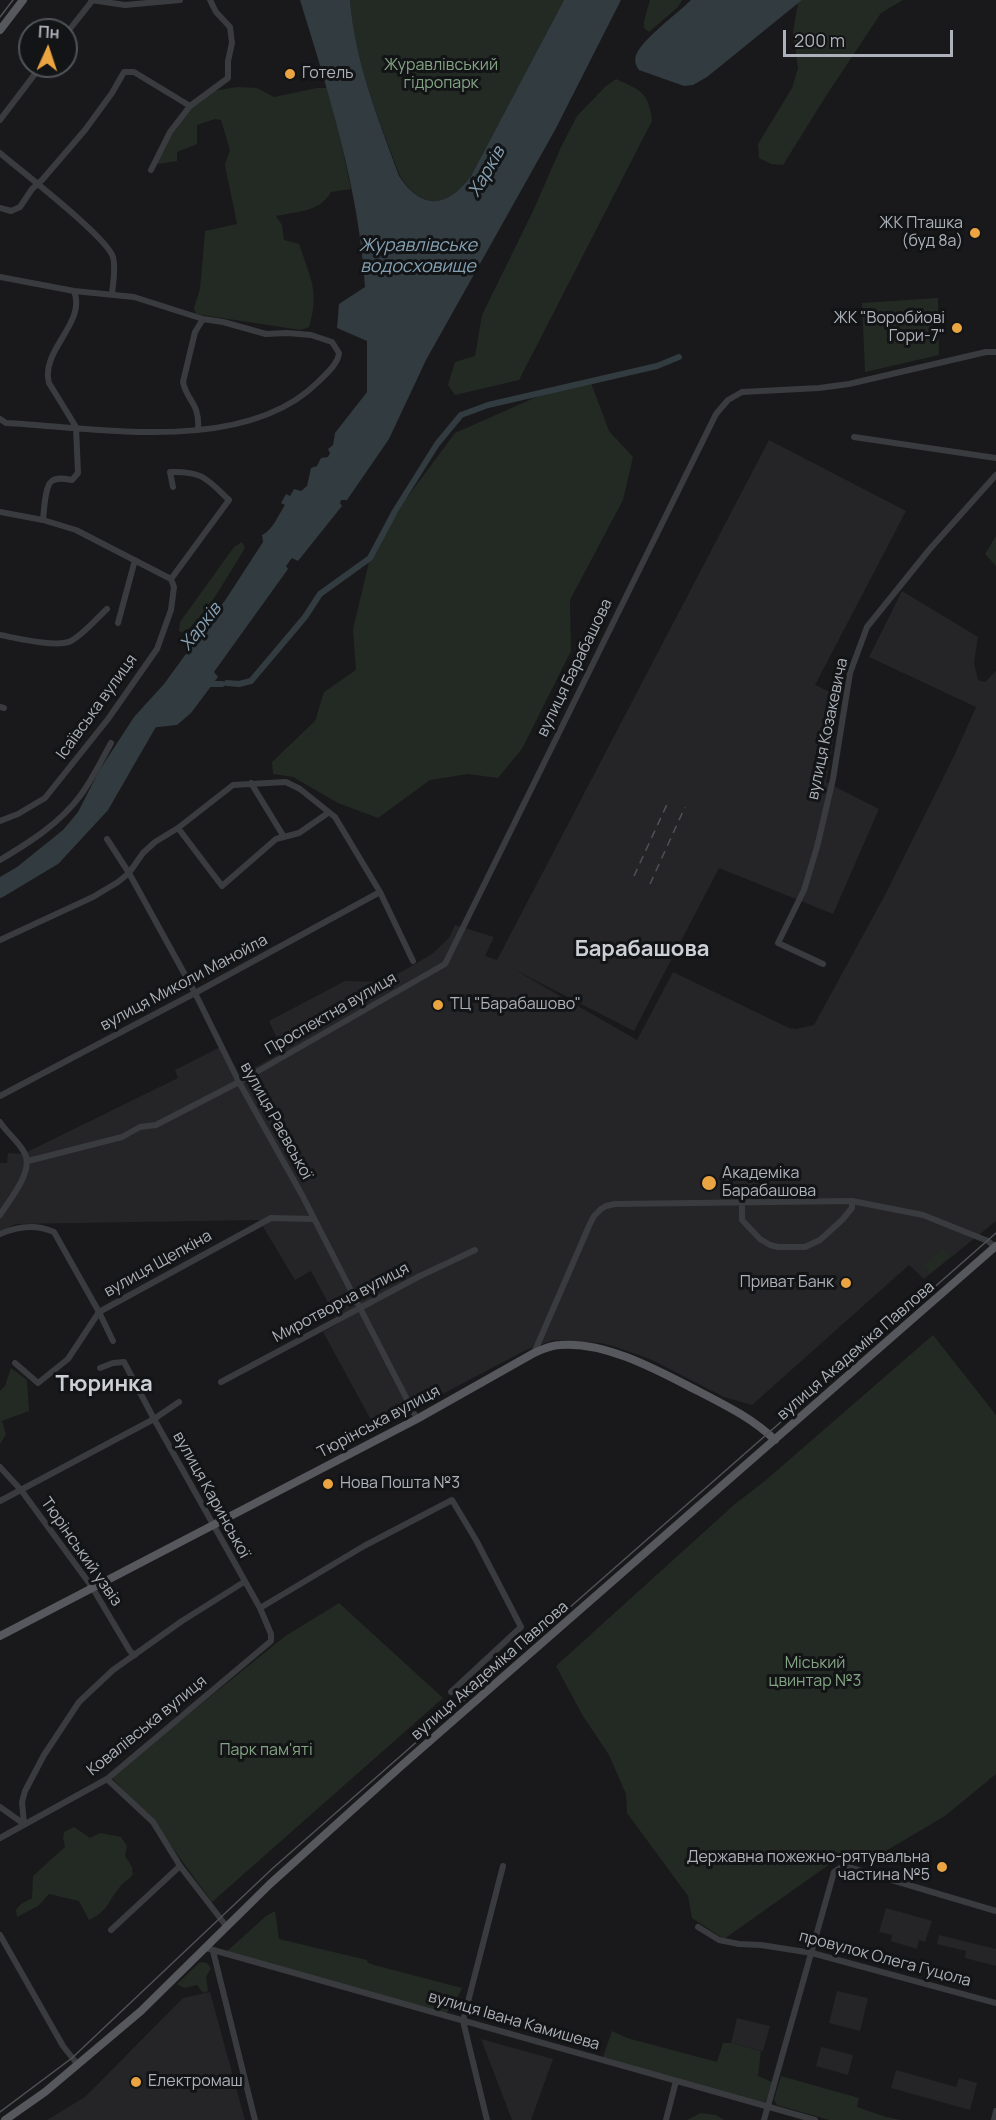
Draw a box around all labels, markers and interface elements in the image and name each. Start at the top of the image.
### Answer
north arrow [18,18,78,78]
scale bar [786,18,956,56]
text: Пн [37,20,60,44]
text: 200 m [794,28,845,52]
park label: Журавлівський гідропарк [384,56,498,94]
place label: Готель [302,64,354,84]
marker: Готель [283,67,297,81]
water label: Харків [464,143,510,201]
place label: ЖК Пташка (буд 8а) [879,214,963,252]
marker: ЖК Пташка (буд 8а) [968,226,982,240]
water label: Журавлівське водосховище [359,235,477,278]
place label: ЖК "Воробйові Гори-7" [833,309,945,347]
marker: ЖК "Воробйові Гори-7" [950,321,964,335]
street label: вулиця Барабашова [533,596,617,740]
water label: Харків [176,599,226,655]
street label: Ісаївська вулиця [53,651,141,763]
street label: вулиця Козакевича [804,656,852,802]
street label: вулиця Миколи Манойла [97,931,271,1035]
district label: Барабашова [575,937,709,963]
street label: Проспектна вулиця [262,969,400,1059]
place label: ТЦ "Барабашово" [450,995,581,1015]
marker: ТЦ "Барабашово" [431,998,445,1012]
street label: вулиця Раєвської [236,1059,316,1183]
place label: Академіка Барабашова [722,1164,816,1202]
marker: Академіка Барабашова [700,1174,718,1192]
street label: вулиця Щепкіна [101,1226,215,1302]
street label: Миротворча вулиця [270,1259,412,1347]
place label: Приват Банк [740,1273,834,1293]
marker: Приват Банк [839,1276,853,1290]
street label: вулиця Академіка Павлова [773,1277,939,1425]
district label: Тюринка [55,1372,153,1398]
street label: Тюрінська вулиця [314,1382,444,1462]
street label: вулиця Каринської [168,1428,254,1562]
place label: Нова Пошта №3 [340,1474,460,1494]
marker: Нова Пошта №3 [321,1477,335,1491]
street label: Тюрінський узвіз [36,1494,126,1610]
street label: вулиця Академіка Павлова [407,1597,573,1745]
park label: Міський цвинтар №3 [769,1654,861,1692]
street label: Ковалівська вулиця [83,1672,211,1780]
park label: Парк пам'яті [219,1741,313,1761]
place label: Державна пожежно-рятувальна частина №5 [687,1848,930,1886]
marker: Державна пожежно-рятувальна частина №5 [935,1860,949,1874]
street label: провулок Олега Гуцола [797,1927,973,1991]
street label: вулиця Івана Камишева [426,1987,602,2055]
place label: Електромаш [148,2072,243,2092]
marker: Електромаш [129,2075,143,2089]

